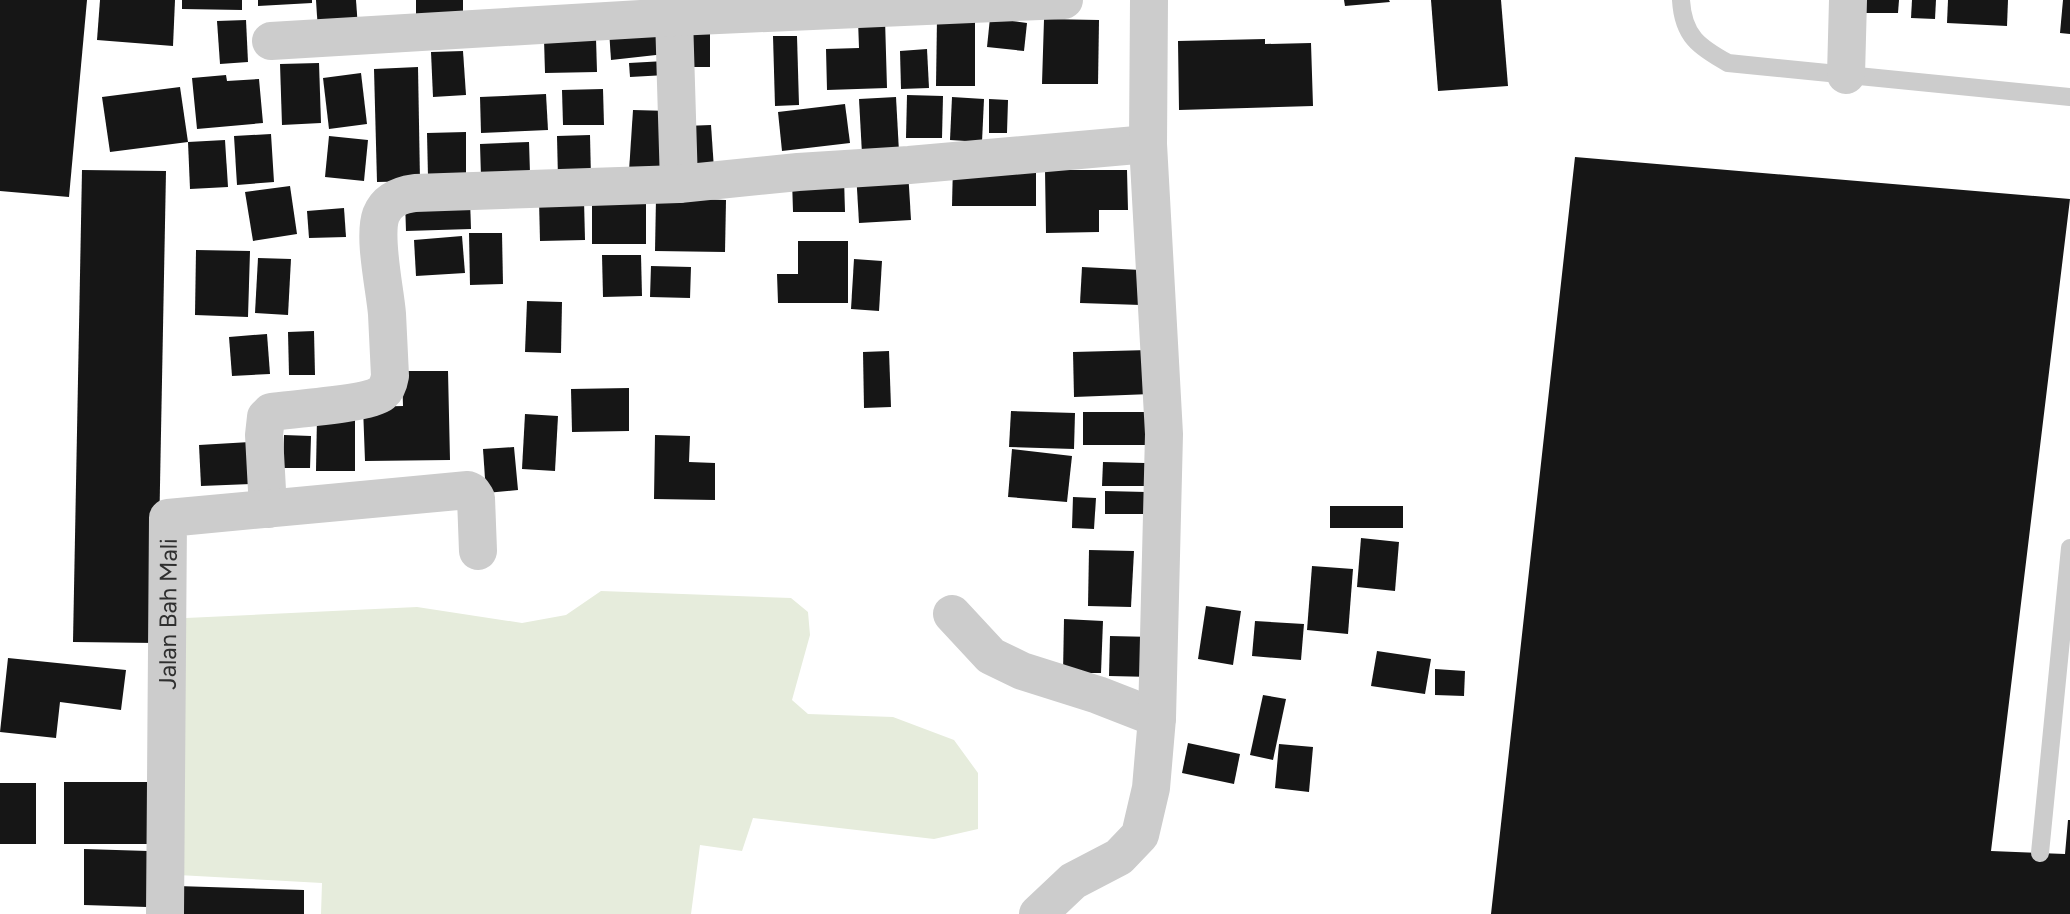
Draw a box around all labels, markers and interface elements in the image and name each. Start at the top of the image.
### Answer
street label: Jalan Bah Mali [152,538,182,690]

